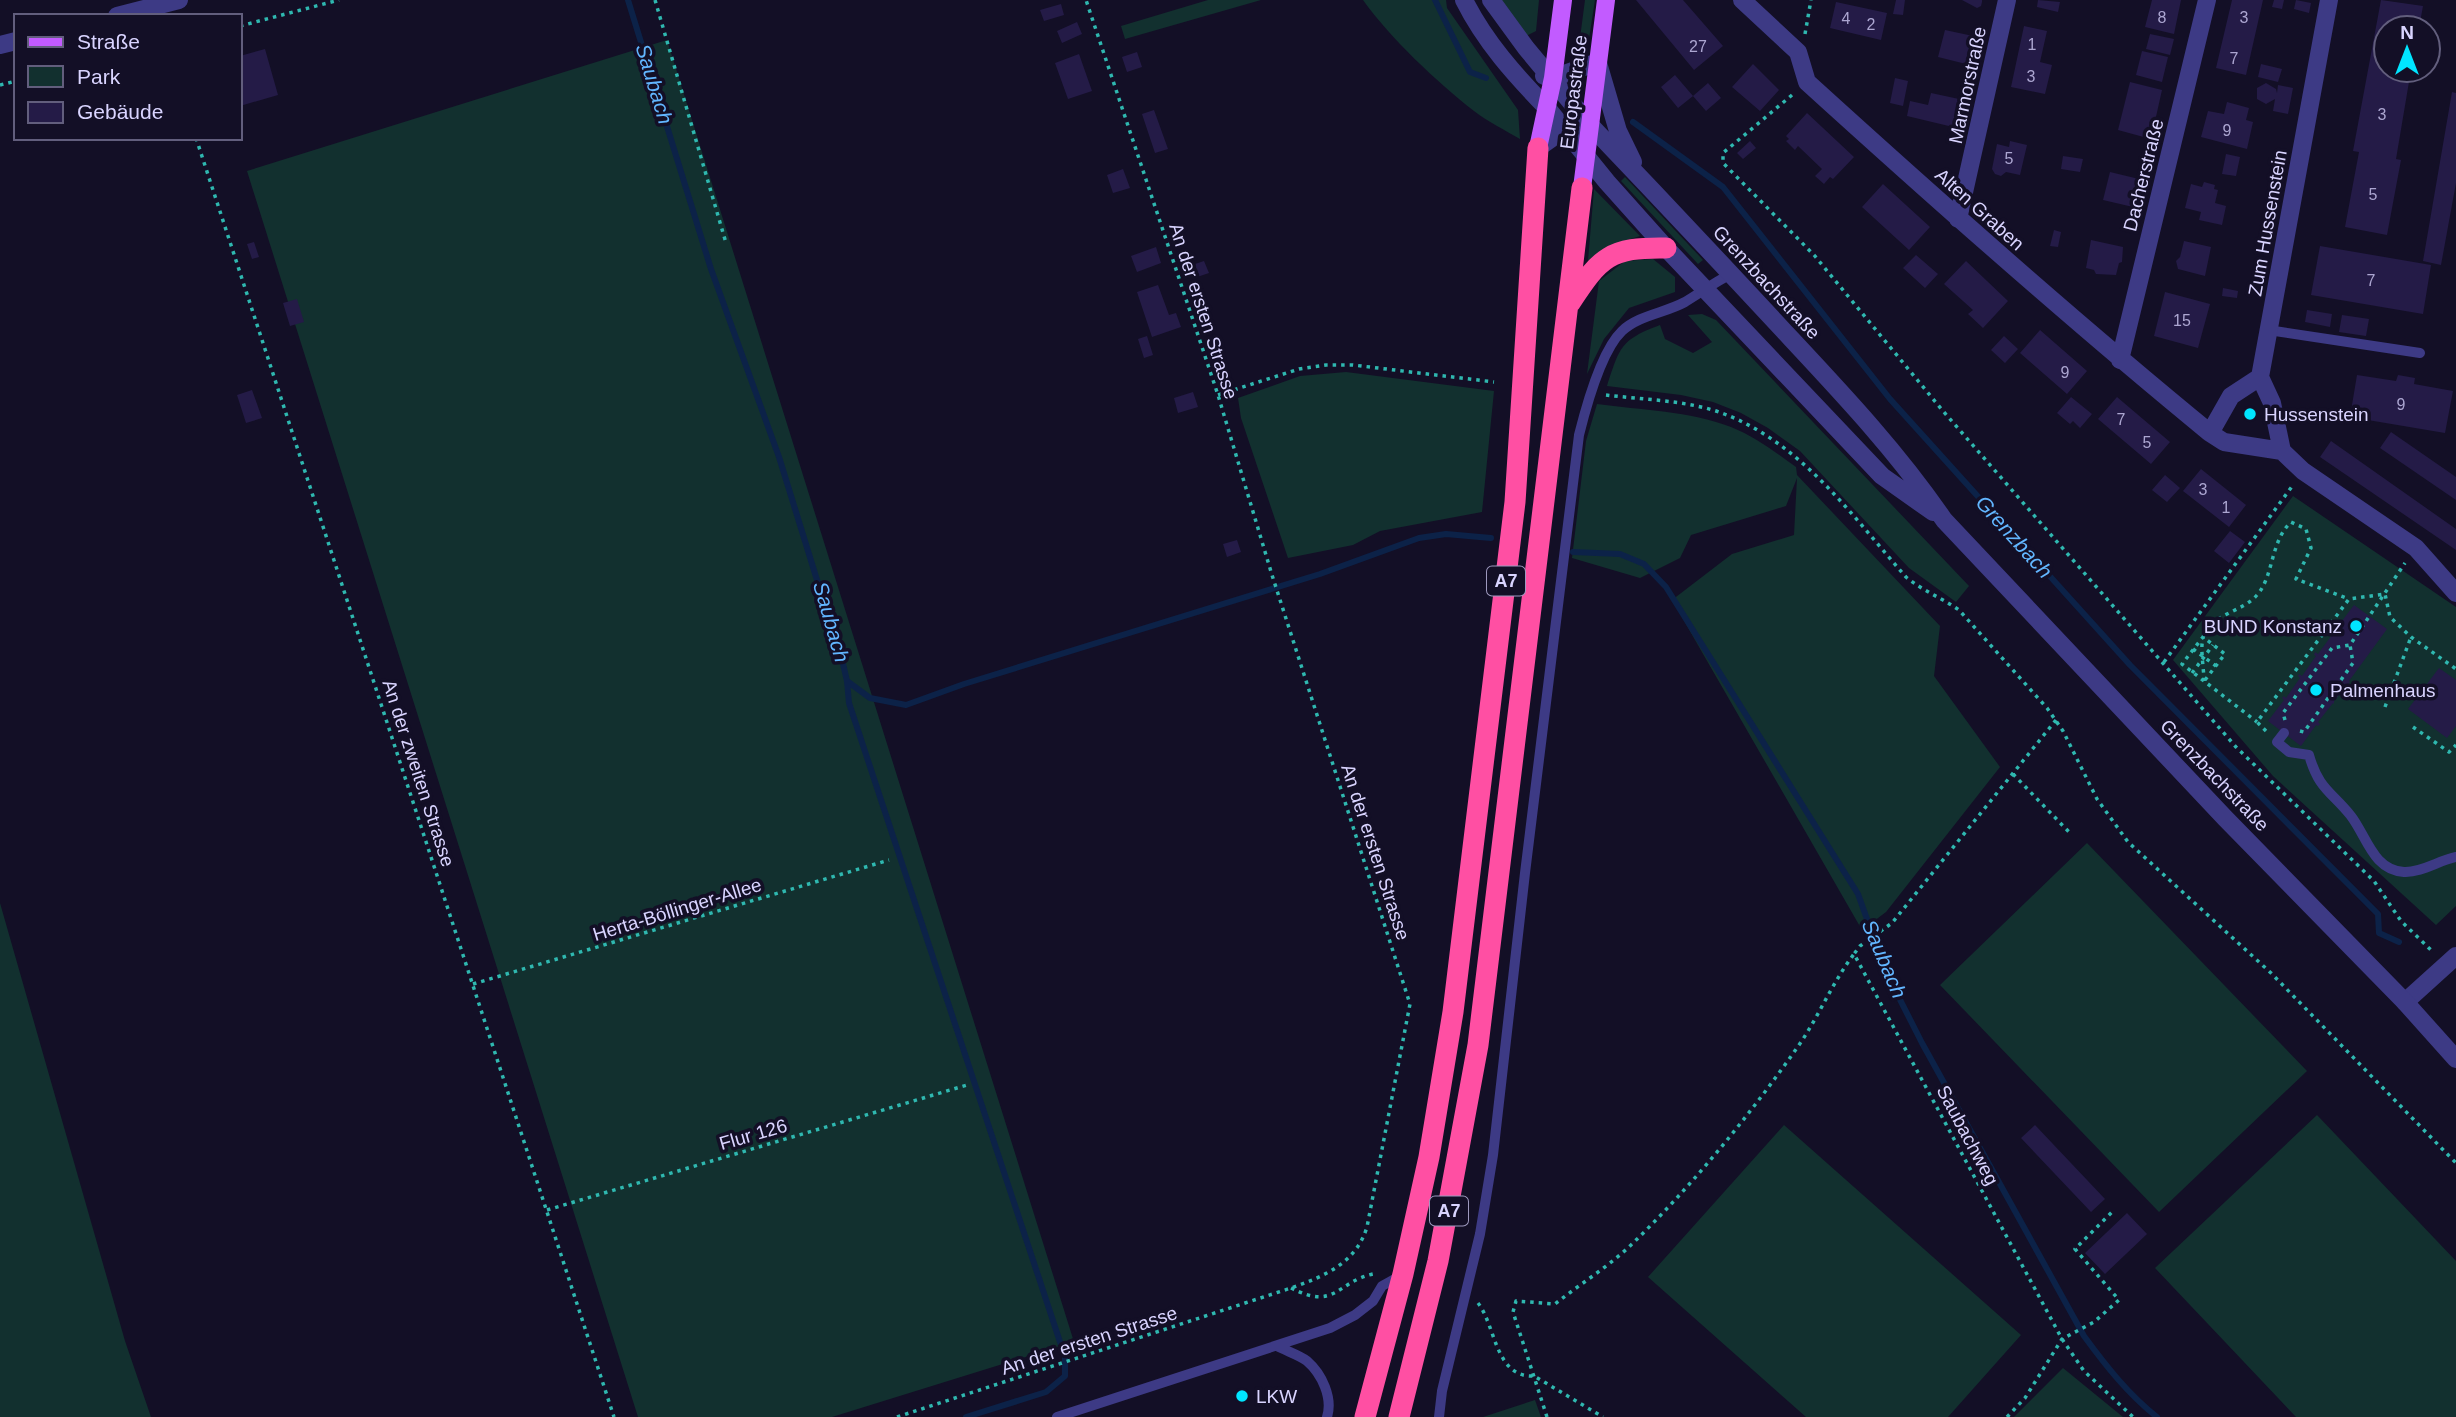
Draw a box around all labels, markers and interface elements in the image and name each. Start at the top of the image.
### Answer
house number: 8 [2158,9,2167,26]
house number: 3 [2240,9,2249,26]
house number: 4 [1842,10,1851,27]
legend [14,14,242,140]
north arrow [2372,14,2442,84]
house number: 2 [1867,16,1876,33]
text: N [2400,22,2414,43]
street label: Marmorstraße [1945,25,1990,146]
text: Straße [77,30,140,53]
street label: Europastraße [1556,34,1591,150]
house number: 1 [2028,36,2037,53]
house number: 27 [1689,38,1707,55]
water label: Saubach [631,41,678,127]
house number: 7 [2230,50,2239,67]
text: Park [77,65,121,88]
house number: 3 [2027,68,2036,85]
text: Gebäude [77,100,163,123]
house number: 3 [2378,106,2387,123]
street label: Dacherstraße [2119,117,2168,234]
house number: 9 [2223,122,2232,139]
street label: Zum Hussenstein [2244,148,2291,298]
house number: 5 [2005,150,2014,167]
street label: Alten Graben [1931,164,2028,255]
house number: 5 [2369,186,2378,203]
street label: An der ersten Strasse [1165,221,1242,402]
street label: Grenzbachstraße [1709,221,1824,343]
house number: 7 [2367,272,2376,289]
house number: 15 [2173,312,2191,329]
house number: 9 [2061,364,2070,381]
house number: 9 [2397,396,2406,413]
place label: Hussenstein [2264,404,2369,425]
marker: Hussenstein [2242,406,2258,422]
house number: 7 [2117,411,2126,428]
house number: 5 [2143,434,2152,451]
house number: 3 [2199,481,2208,498]
water label: Grenzbach [1971,491,2057,583]
house number: 1 [2222,499,2231,516]
road number: A7 [1487,566,1525,596]
water label: Saubach [809,579,854,665]
place label: BUND Konstanz [2204,616,2342,637]
marker: BUND Konstanz [2348,618,2364,634]
street label: An der zweiten Strasse [378,677,459,869]
place label: Palmenhaus [2330,680,2436,701]
marker: Palmenhaus [2308,682,2324,698]
street label: Grenzbachstraße [2156,715,2273,835]
street label: An der ersten Strasse [1337,762,1414,943]
street label: Herta-Böllinger-Allee [590,874,764,945]
water label: Saubach [1858,916,1911,1001]
street label: Saubachweg [1932,1082,2003,1189]
street label: Flur 126 [717,1115,790,1154]
road number: A7 [1430,1196,1468,1226]
street label: An der ersten Strasse [999,1302,1180,1379]
place label: LKW [1256,1386,1297,1407]
marker: LKW [1234,1388,1250,1404]

